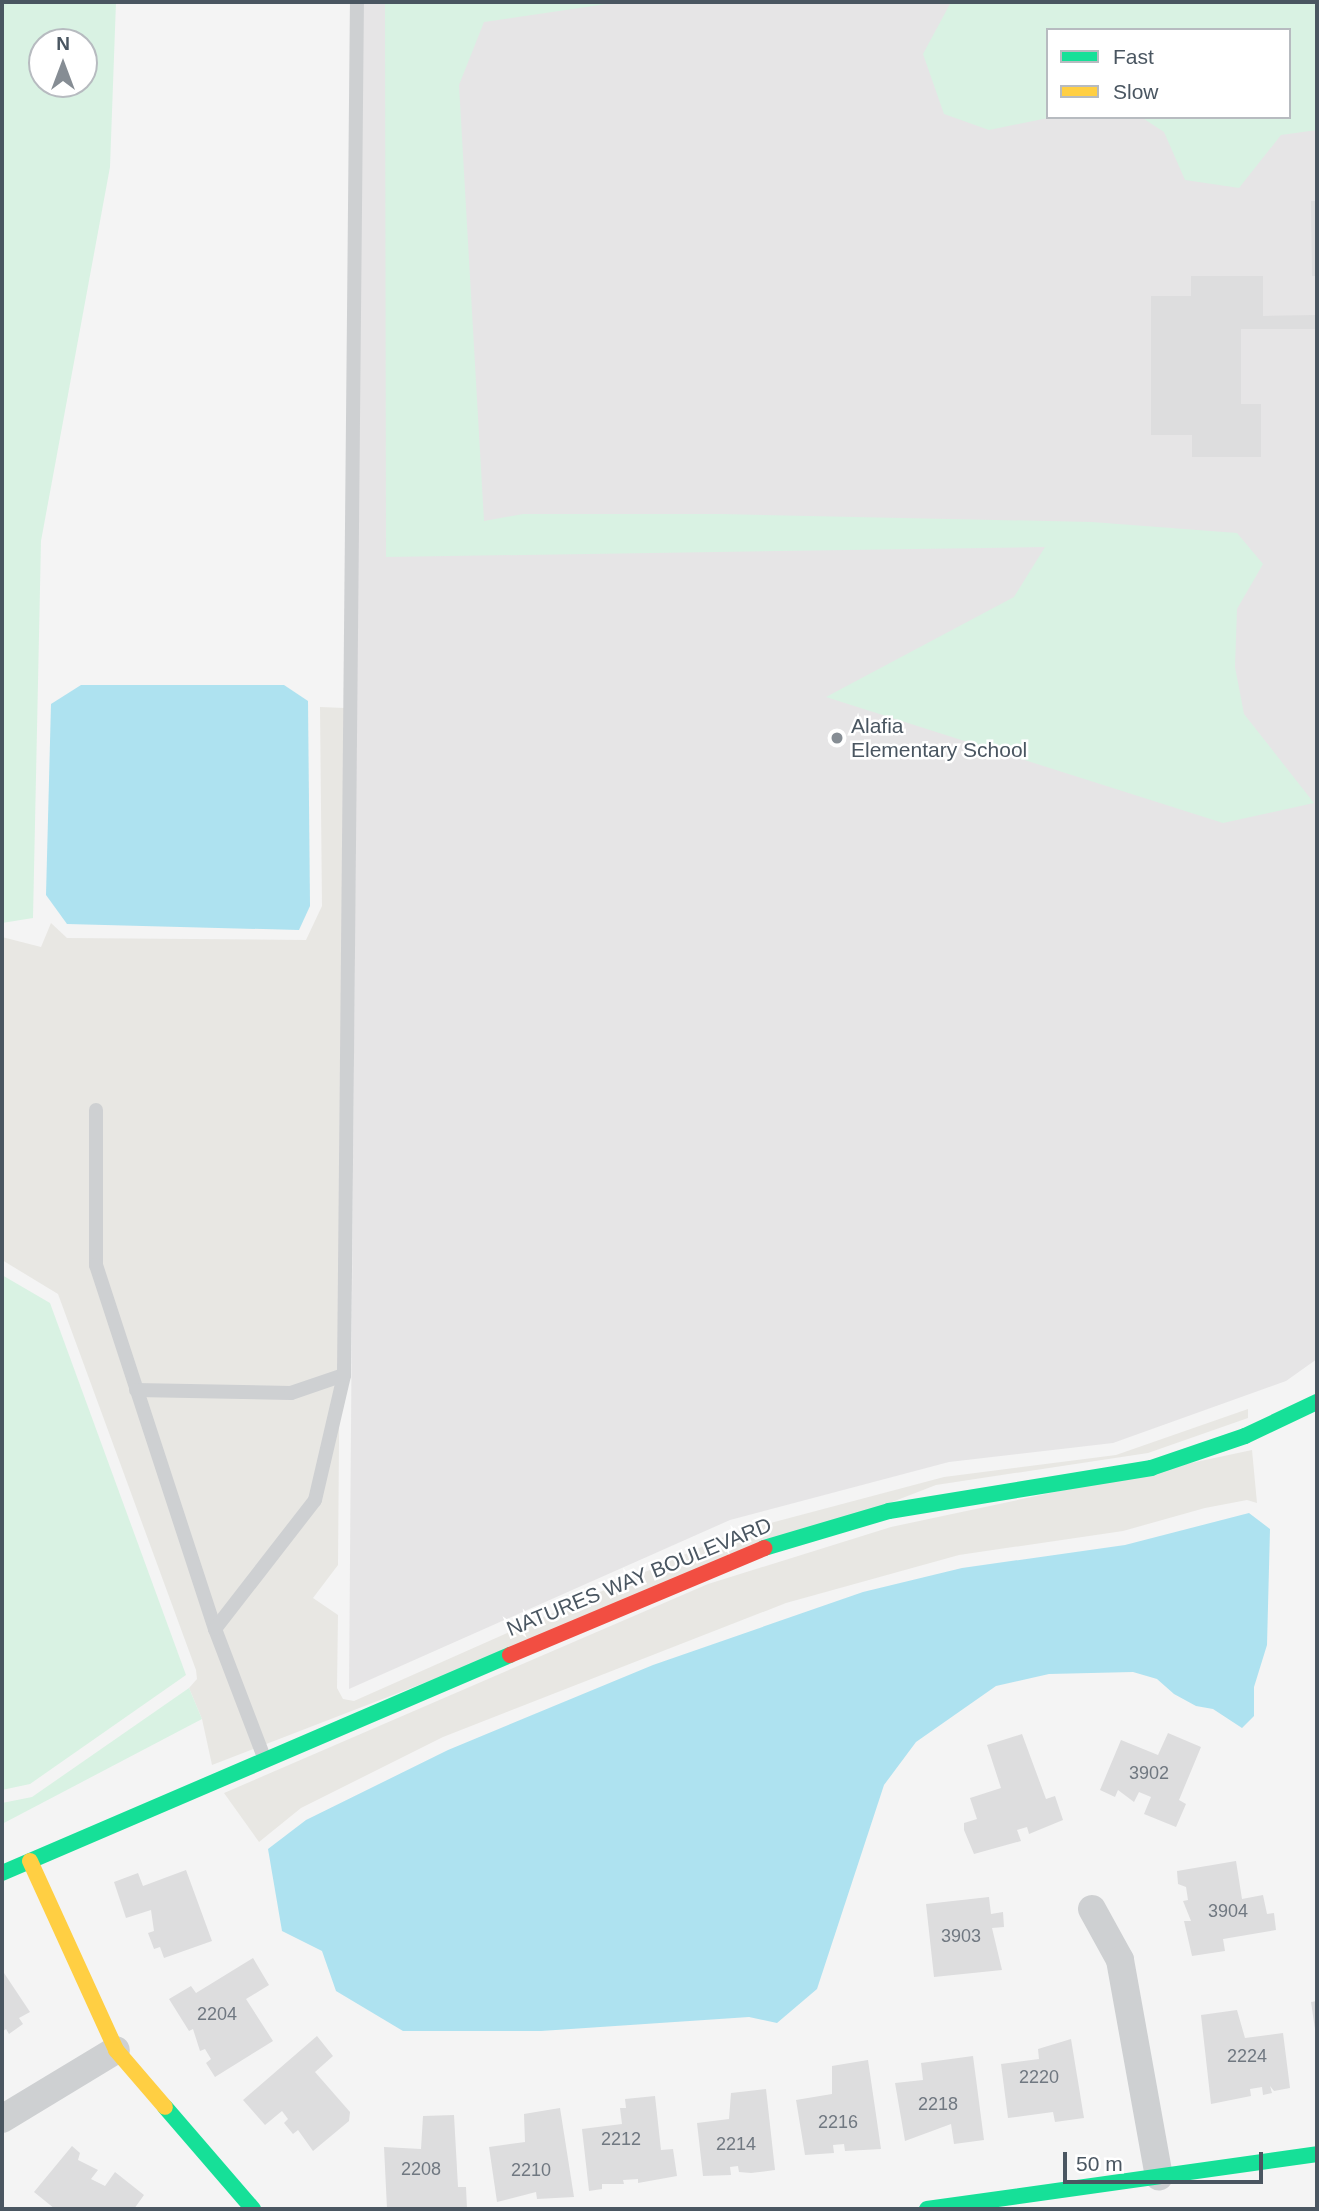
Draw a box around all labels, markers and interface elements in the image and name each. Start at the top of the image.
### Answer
north arrow [28,28,98,98]
legend [1046,28,1291,119]
text: N [56,33,70,54]
text: Fast [1113,45,1154,68]
text: Slow [1113,80,1159,103]
place label: Alafia Elementary School [851,713,1027,763]
marker: Alafia Elementary School [829,730,845,746]
street label: NATURES WAY BOULEVARD [503,1512,775,1642]
house number: 3902 [1129,1762,1169,1784]
house number: 3904 [1208,1900,1248,1922]
house number: 3903 [941,1925,981,1947]
house number: 2204 [197,2003,237,2025]
house number: 2224 [1227,2045,1267,2067]
house number: 2220 [1019,2066,1059,2088]
house number: 2218 [918,2093,958,2115]
house number: 2216 [818,2111,858,2133]
house number: 2212 [601,2128,641,2150]
house number: 2214 [716,2133,756,2155]
scale bar [1067,2138,1266,2182]
text: 50 m [1076,2152,1123,2175]
house number: 2208 [401,2158,441,2180]
house number: 2210 [511,2159,551,2181]

